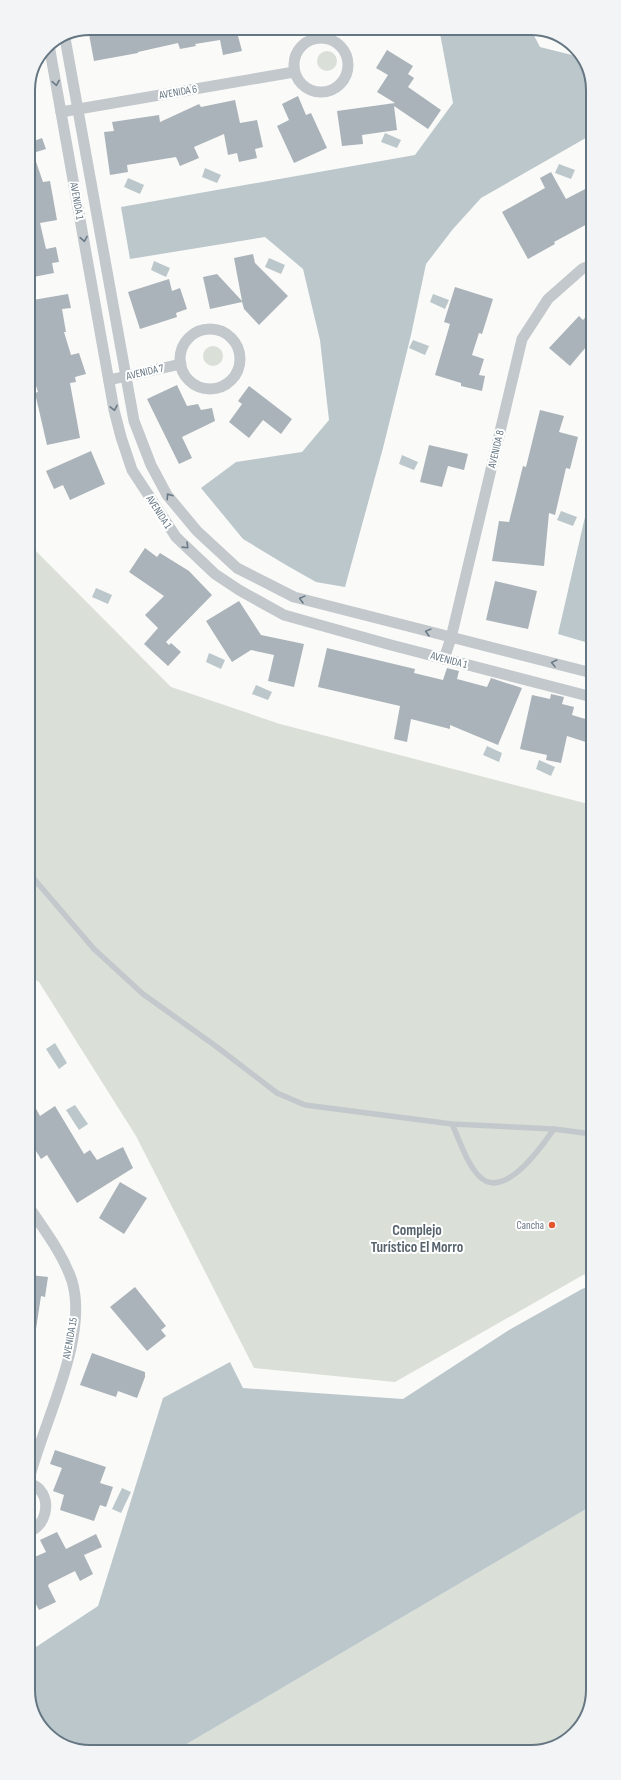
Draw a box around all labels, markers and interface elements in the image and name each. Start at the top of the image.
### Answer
one-way arrow [51,80,60,86]
street label: AVENIDA 6 [157,82,198,102]
street label: AVENIDA 1 [67,181,87,221]
one-way arrow [79,236,87,242]
street label: AVENIDA 7 [124,361,165,383]
one-way arrow [109,405,117,411]
street label: AVENIDA 8 [485,429,507,470]
street label: AVENIDA 1 [143,492,175,531]
one-way arrow [167,493,174,500]
one-way arrow [181,541,189,549]
one-way arrow [299,596,305,604]
one-way arrow [424,628,431,637]
street label: AVENIDA 1 [428,649,469,671]
one-way arrow [551,660,557,668]
place label: Cancha [517,1219,544,1232]
marker: Cancha [547,1220,557,1230]
district label: Complejo Turístico El Morro [371,1221,463,1257]
street label: AVENIDA 15 [60,1316,80,1361]

